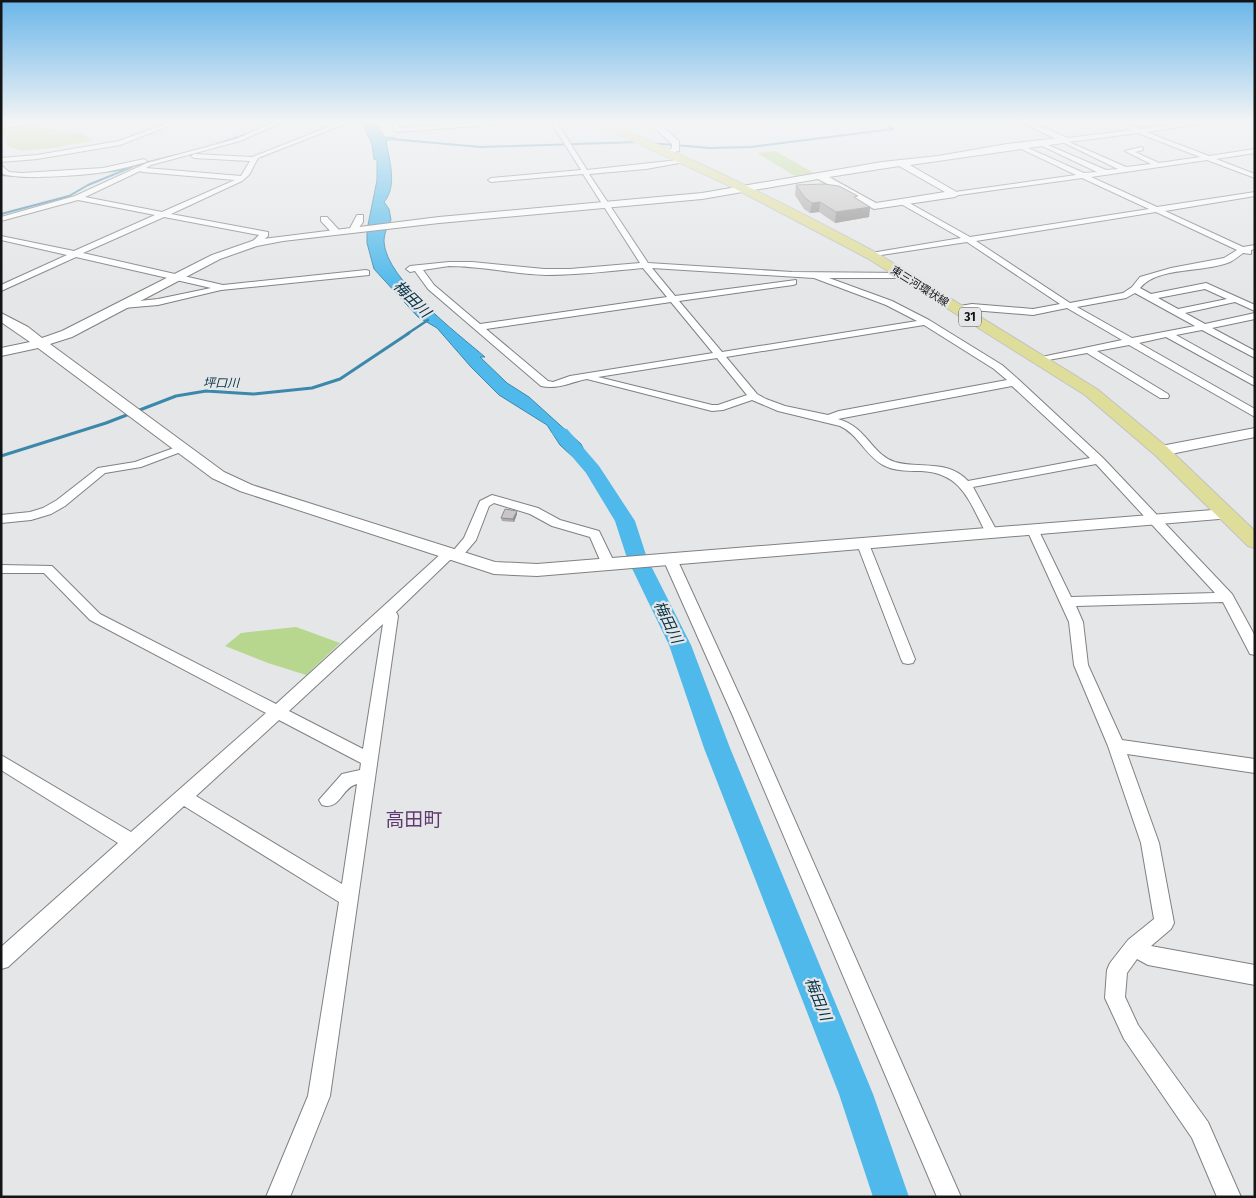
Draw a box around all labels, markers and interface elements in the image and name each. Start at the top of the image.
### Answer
street label: 東三河環状線 [888,263,951,309]
water label: 梅田川 [390,277,436,323]
road number: 31 [959,308,981,326]
water label: 坪口川 [203,376,241,390]
water label: 梅田川 [650,598,687,648]
district label: 高田町 [385,808,443,831]
water label: 梅田川 [801,975,836,1025]

